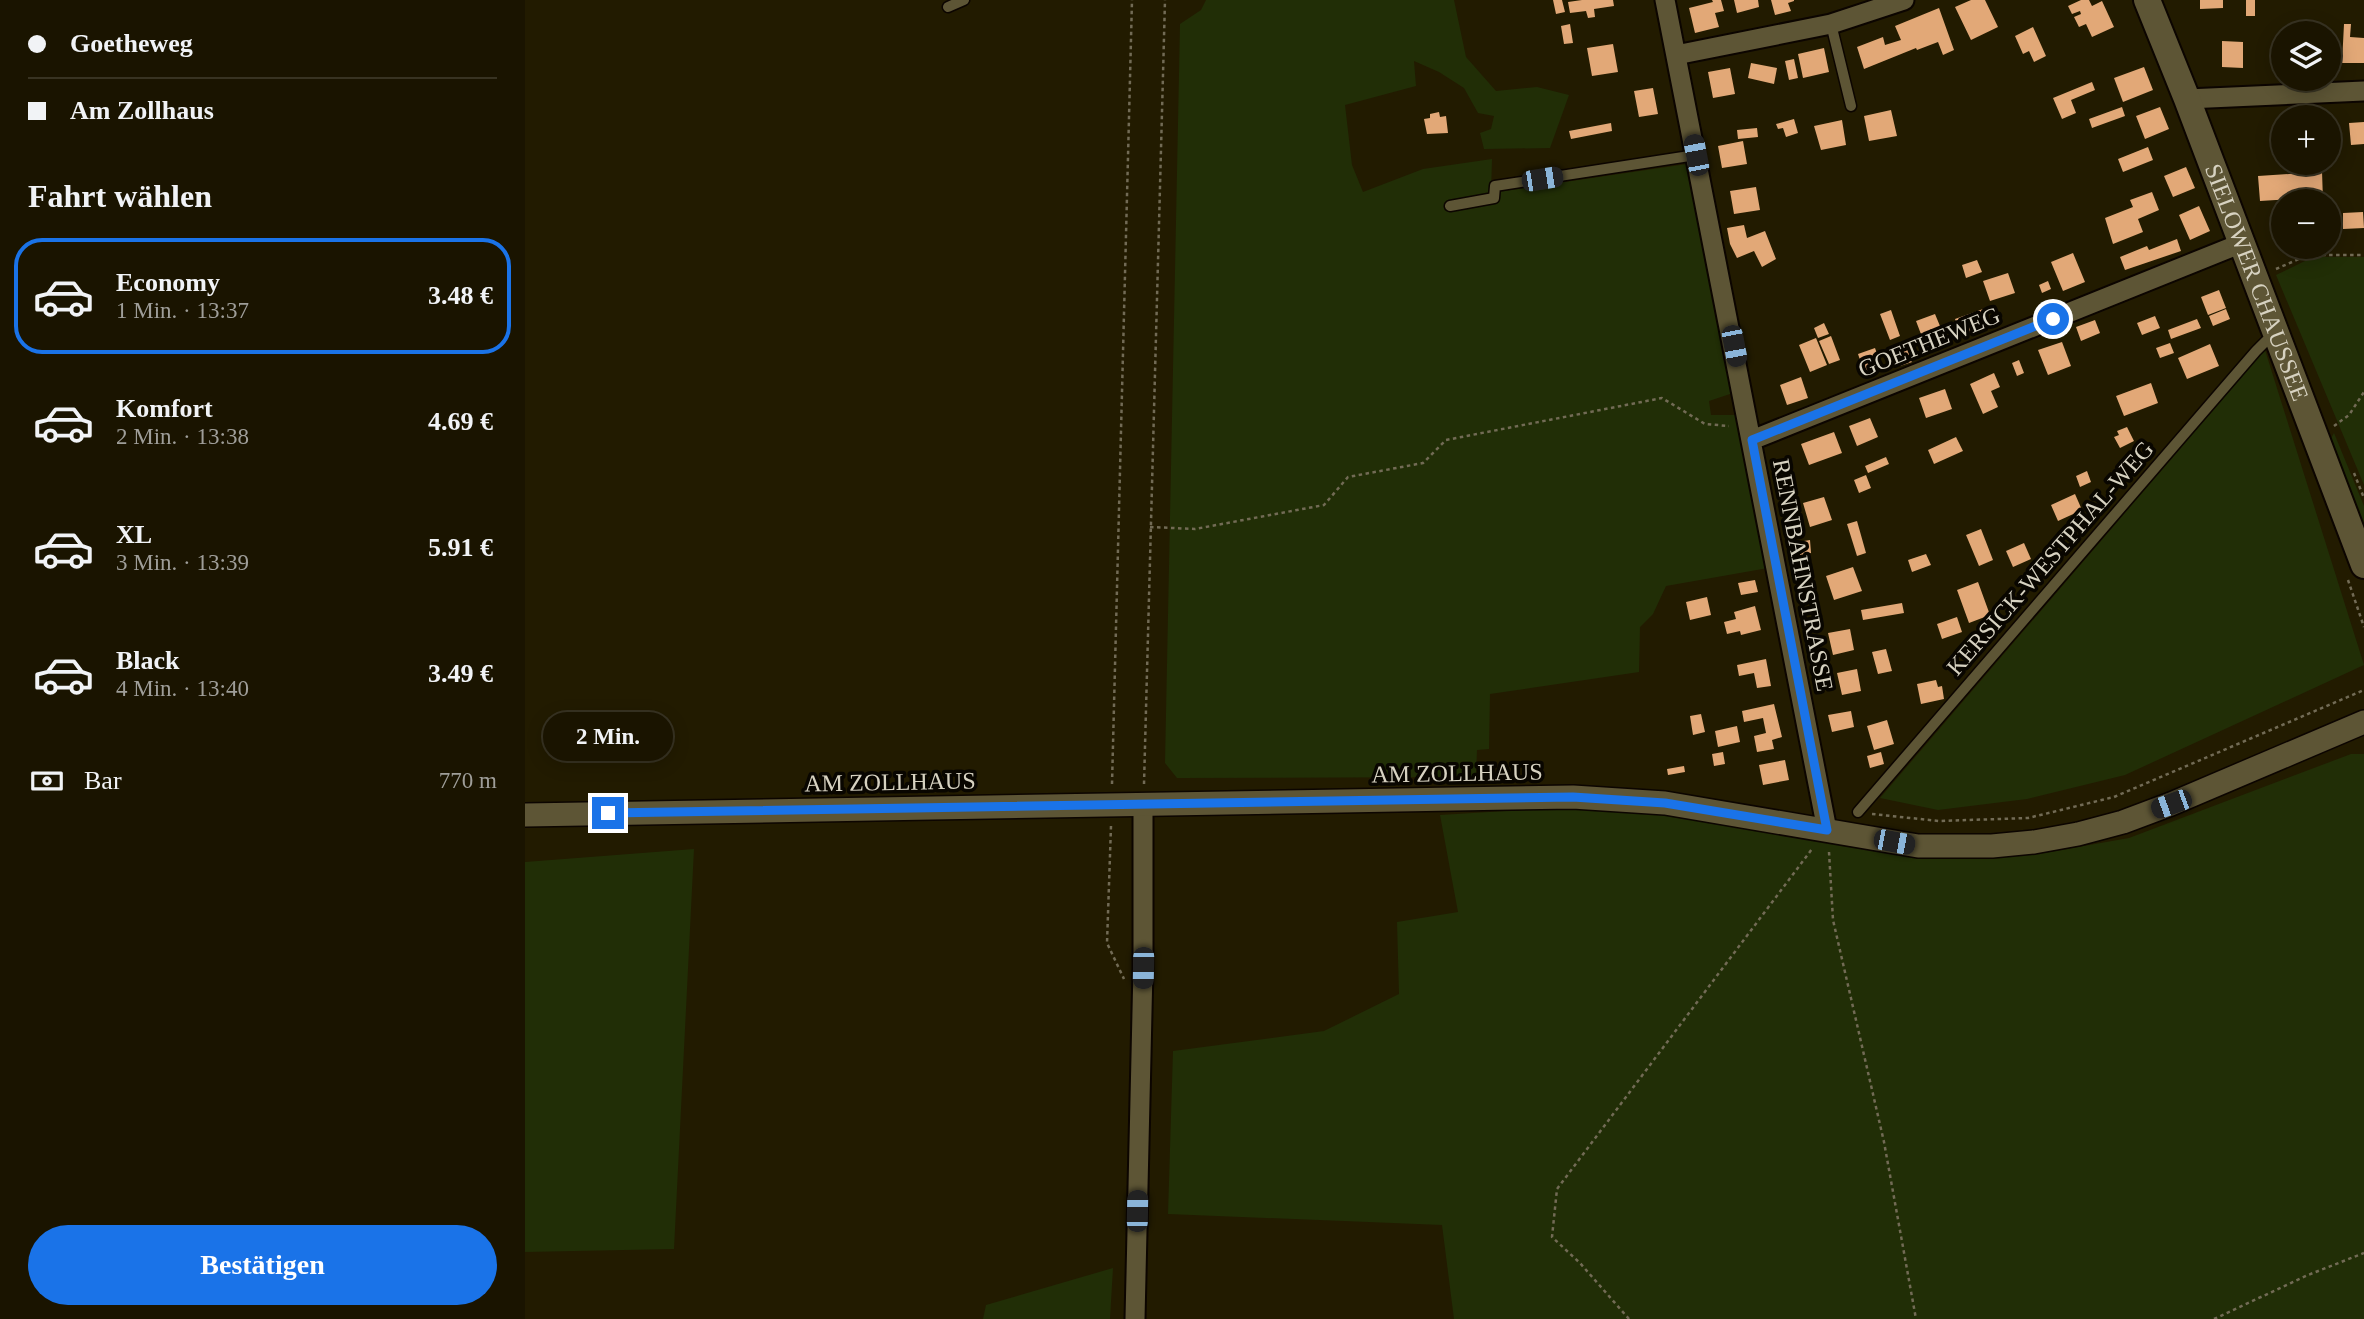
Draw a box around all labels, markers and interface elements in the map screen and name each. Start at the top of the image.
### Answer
map controls [2271,21,2341,259]
button: layers [2271,21,2341,91]
text: Goetheweg [70,29,193,58]
text: Am Zollhaus [70,96,214,125]
button: + [2271,105,2341,175]
car [1682,132,1711,178]
street label: SIELOWER CHAUSSEE [2200,160,2313,405]
car [1520,165,1565,193]
text: Fahrt wählen [28,178,212,214]
button: − [2271,189,2341,259]
icon: car [32,265,95,328]
text: Economy [116,268,220,297]
text: 3.48 € [428,281,493,310]
text: 1 Min. · 13:37 [116,298,249,323]
street label: GOETHEWEG [1854,302,2004,382]
route start [2037,303,2069,335]
car [1720,323,1749,369]
icon: car [32,391,95,454]
text: Komfort [116,394,213,423]
text: 4.69 € [428,407,493,436]
text: 2 Min. · 13:38 [116,424,249,449]
street label: KERSICK-WESTPHAL-WEG [1941,436,2159,680]
street label: RENNBAHNSTRASSE [1768,457,1838,693]
icon: car [32,517,95,580]
text: XL [116,520,152,549]
text: 5.91 € [428,533,493,562]
text: 3 Min. · 13:39 [116,550,249,575]
icon: car [32,643,95,706]
text: Black [116,646,180,675]
text: 3.49 € [428,659,493,688]
text: 4 Min. · 13:40 [116,676,249,701]
callout: 2 Min. [543,712,673,760]
text: 2 Min. [576,724,640,749]
street label: AM ZOLLHAUS [1371,759,1543,787]
icon: cash [28,762,66,800]
text: Bar [84,766,122,795]
text: 770 m [439,768,497,793]
street label: AM ZOLLHAUS [804,768,976,796]
car [2148,787,2195,821]
route end [592,797,624,829]
car [1872,828,1917,856]
car [1133,947,1154,989]
car [1127,1190,1148,1232]
button: Bestätigen [28,1225,497,1305]

